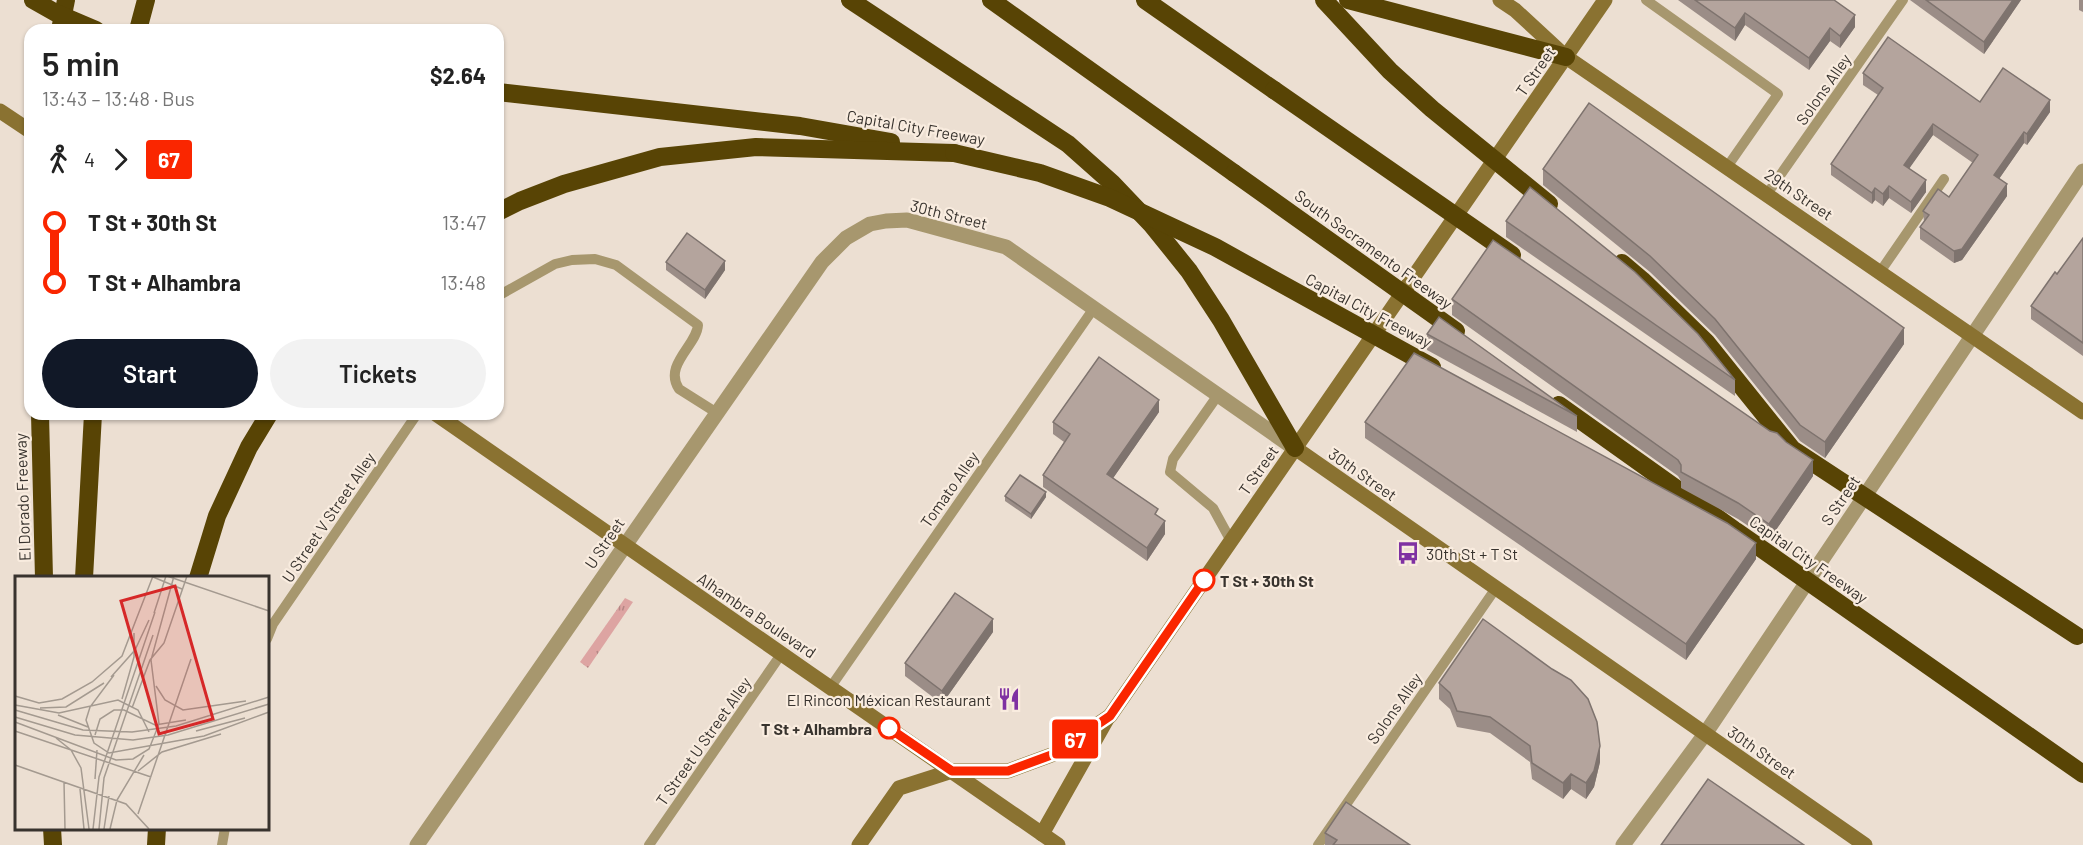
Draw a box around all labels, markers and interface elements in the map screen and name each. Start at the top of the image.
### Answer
text: 5 min [42,43,120,83]
street label: T Street [1511,43,1559,99]
street label: Solons Alley [1791,49,1855,128]
text: $2.64 [430,62,486,88]
text: 13:43 – 13:48 · Bus [42,86,195,110]
street label: Capital City Freeway [845,105,987,149]
icon: walk [42,143,75,176]
icon: forward [104,143,137,176]
text: 4 [84,147,95,171]
text: 67 [158,147,180,172]
street label: 29th Street [1761,164,1837,224]
street label: South Sacramento Freeway [1291,185,1457,313]
street label: 30th Street [909,195,989,233]
text: T St + 30th St [88,209,217,235]
text: 13:47 [442,210,486,234]
text: T St + Alhambra [88,269,241,295]
street label: Capital City Freeway [1303,269,1436,352]
text: 13:48 [440,270,486,294]
button: Start [42,339,258,408]
button: Tickets [270,339,486,408]
street label: El Dorado Freeway [10,432,34,561]
street label: T Street [1234,442,1282,498]
street label: 30th Street [1325,444,1401,504]
street label: Tomato Alley [916,447,982,531]
street label: U Street V Street Alley [277,448,379,586]
street label: S Street [1816,471,1864,529]
street label: Capital City Freeway [1746,511,1872,607]
street label: U Street [580,514,628,572]
bus stop icon: 30th St + T St [1395,540,1421,566]
place label: 30th St + T St [1426,544,1518,563]
street label: Alhambra Boulevard [694,568,820,662]
marker: T St + 30th St [1193,569,1215,591]
place label: T St + 30th St [1220,571,1314,590]
inset map [15,576,268,830]
street label: Solons Alley [1362,668,1426,747]
street label: T Street U Street Alley [652,673,755,809]
restaurant icon: El Rincon Méxican Restaurant [996,686,1022,712]
place label: El Rincon Méxican Restaurant [787,690,991,709]
marker: T St + Alhambra [878,717,900,739]
place label: T St + Alhambra [761,719,872,738]
line badge: 67 [1048,720,1102,758]
street label: 30th Street [1724,722,1800,782]
text: 67 [1064,727,1086,752]

